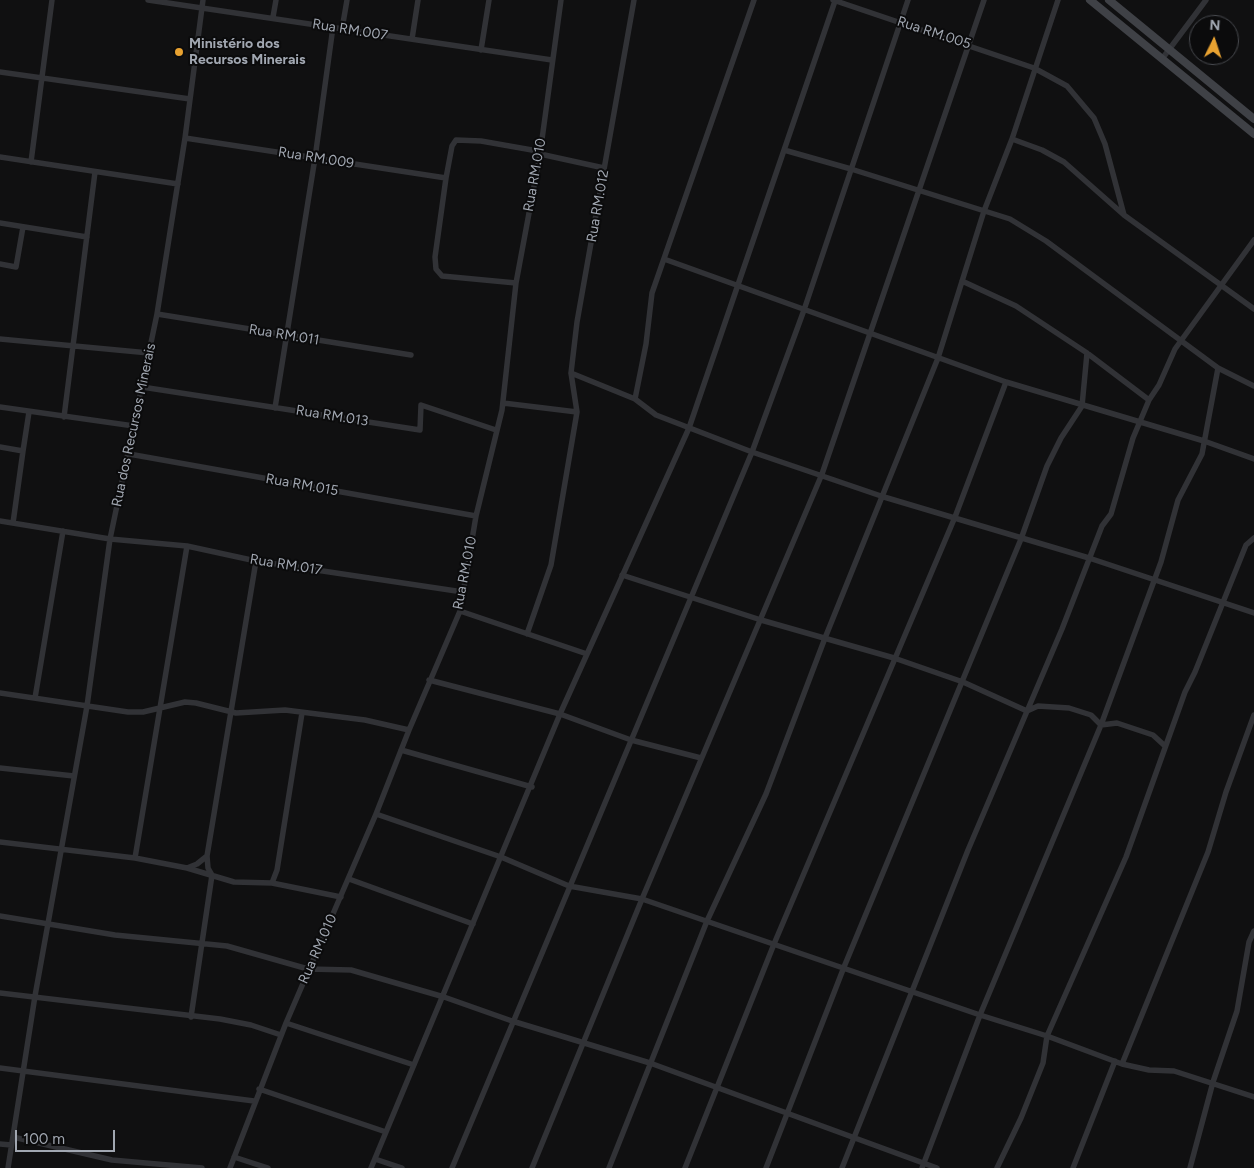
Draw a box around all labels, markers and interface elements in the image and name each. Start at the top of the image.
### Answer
street label: Rua RM.005 [895,13,973,53]
north arrow [1189,15,1239,65]
street label: Rua RM.007 [311,16,389,44]
text: N [1209,17,1221,34]
place label: Ministério dos Recursos Minerais [189,36,306,68]
marker: Ministério dos Recursos Minerais [173,46,185,58]
street label: Rua RM.010 [520,137,550,213]
street label: Rua RM.009 [277,144,355,172]
street label: Rua RM.012 [583,168,613,244]
street label: Rua RM.011 [248,321,320,349]
street label: Rua dos Recursos Minerais [108,342,160,508]
street label: Rua RM.013 [295,402,369,430]
street label: Rua RM.015 [264,470,340,500]
street label: Rua RM.010 [450,535,480,611]
street label: Rua RM.017 [249,551,323,579]
street label: Rua RM.010 [295,912,341,986]
scale bar [18,1120,118,1152]
text: 100 m [23,1130,65,1148]

